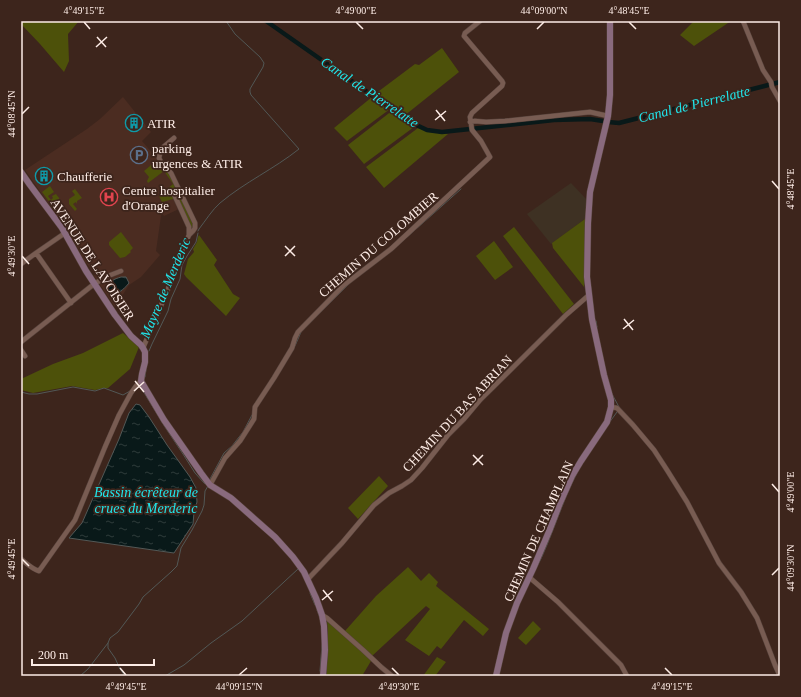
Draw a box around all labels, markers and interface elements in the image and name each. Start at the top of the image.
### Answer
text: 4°49'15"E [64,5,105,16]
text: 4°49'00"E [336,5,377,16]
text: 44°09'00"N [520,5,568,16]
text: 4°48'45"E [609,5,650,16]
water label: Canal de Pierrelatte [318,54,421,131]
water label: Canal de Pierrelatte [637,83,752,126]
text: 44°08'45"N [6,90,17,138]
building icon: ATIR [124,113,144,133]
place label: ATIR [147,116,176,131]
place label: parking urgences & ATIR [152,141,243,171]
parking icon: parking urgences & ATIR [129,145,149,165]
building icon: Chaufferie [34,166,54,186]
place label: Chaufferie [57,169,113,184]
text: 4°48'45"E [785,169,796,210]
place label: Centre hospitalier d'Orange [122,183,215,213]
hospital icon: Centre hospitalier d'Orange [99,187,119,207]
street label: CHEMIN DU COLOMBIER [316,188,441,300]
street label: AVENUE DE LAVOISIER [47,195,138,323]
water label: Mayre de Merderic [137,235,194,342]
text: 4°49'30"E [6,236,17,277]
street label: CHEMIN DU BAS ABRIAN [399,351,516,475]
street label: CHEMIN DE CHAMPLAIN [501,458,577,604]
text: 4°49'00"E [785,472,796,513]
water label: Bassin écrêteur de crues du Merderic [94,485,198,516]
text: 4°49'45"E [6,539,17,580]
text: 44°09'30"N [785,544,796,592]
scale bar [32,641,154,667]
text: 200 m [38,648,69,662]
text: 4°49'45"E [106,681,147,692]
text: 44°09'15"N [215,681,263,692]
text: 4°49'30"E [379,681,420,692]
text: 4°49'15"E [652,681,693,692]

